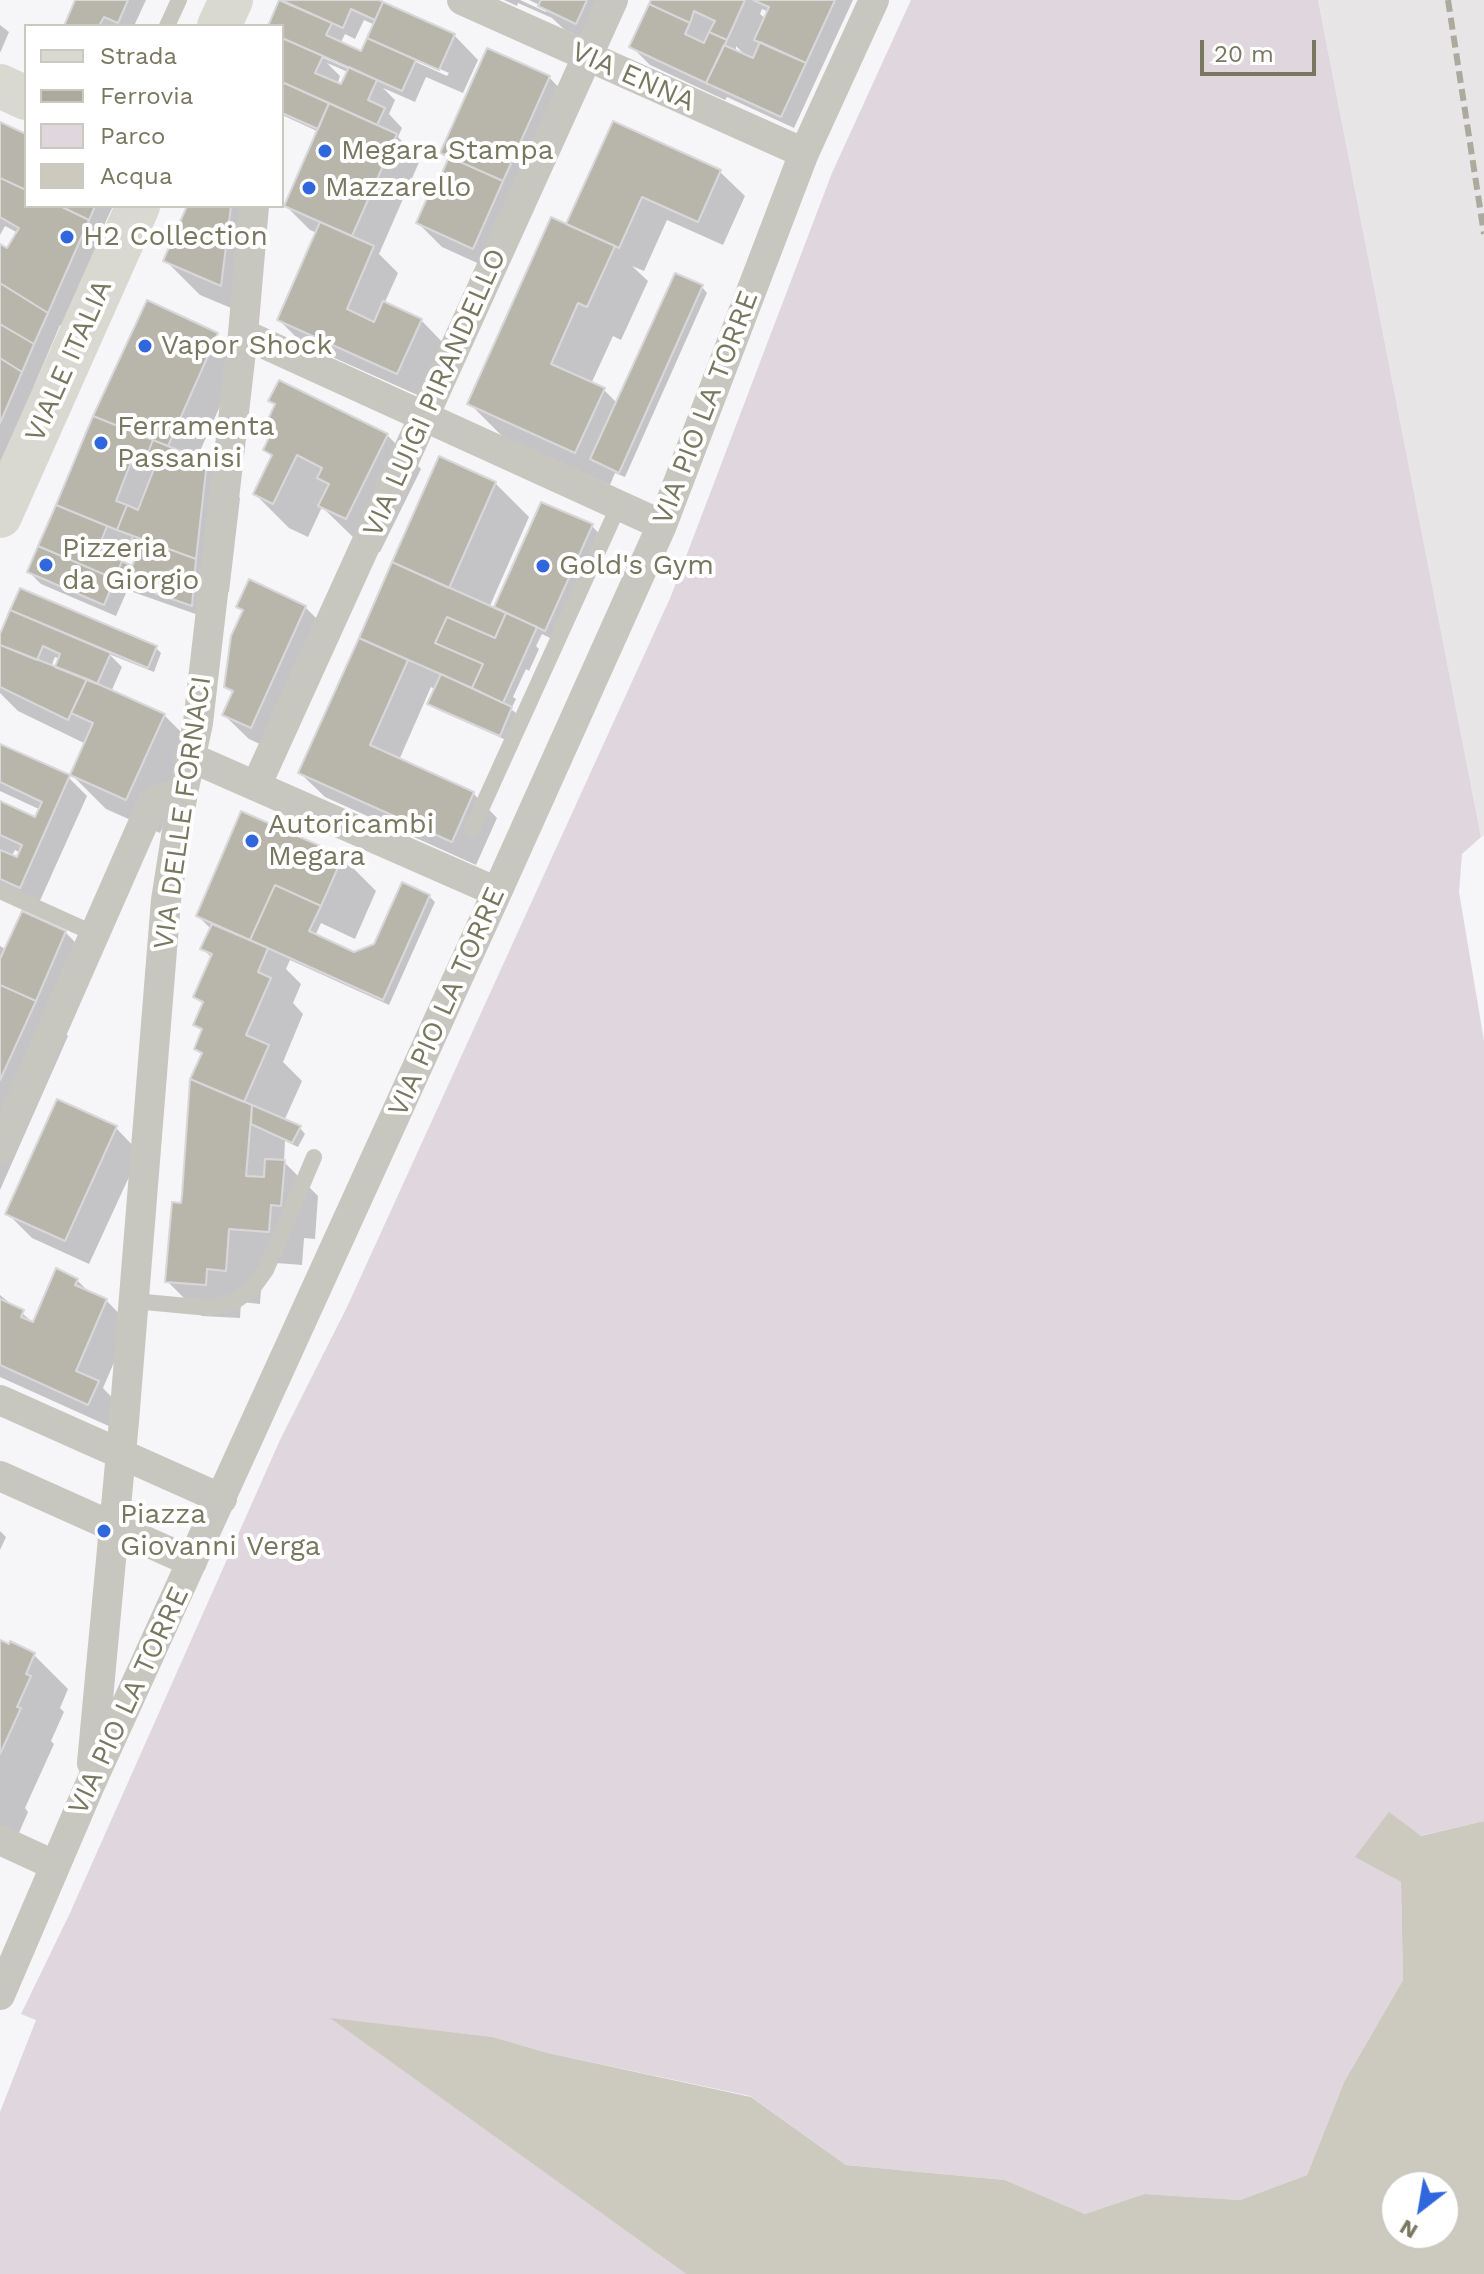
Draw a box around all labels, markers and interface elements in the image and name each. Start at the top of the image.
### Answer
legend [24,24,284,208]
scale bar [1204,24,1320,74]
street label: VIA ENNA [566,35,700,119]
text: 20 m [1214,40,1274,68]
text: Strada [100,42,177,70]
text: Ferrovia [100,82,193,110]
text: Parco [100,122,165,150]
place label: Megara Stampa [341,134,554,168]
marker: Megara Stampa [316,142,334,160]
text: Acqua [100,162,173,190]
place label: Mazzarello [325,171,471,205]
marker: Mazzarello [300,179,318,197]
place label: H2 Collection [83,220,268,254]
marker: H2 Collection [58,228,76,246]
street label: VIA LUIGI PIRANDELLO [356,244,514,542]
street label: VIALE ITALIA [18,275,120,447]
street label: VIA PIO LA TORRE [646,286,766,530]
place label: Vapor Shock [161,329,332,363]
marker: Vapor Shock [136,337,154,355]
place label: Ferramenta Passanisi [117,410,275,476]
marker: Ferramenta Passanisi [92,434,110,452]
place label: Pizzeria da Giorgio [62,532,199,598]
place label: Gold's Gym [559,549,714,583]
marker: Pizzeria da Giorgio [37,556,55,574]
marker: Gold's Gym [534,557,552,575]
street label: VIA DELLE FORNACI [147,674,219,952]
place label: Autoricambi Megara [268,808,434,874]
marker: Autoricambi Megara [243,832,261,850]
street label: VIA PIO LA TORRE [381,882,513,1122]
place label: Piazza Giovanni Verga [120,1498,321,1564]
marker: Piazza Giovanni Verga [95,1522,113,1540]
street label: VIA PIO LA TORRE [61,1582,197,1820]
north arrow [1380,2170,1460,2250]
text: N [1395,2214,1422,2244]

